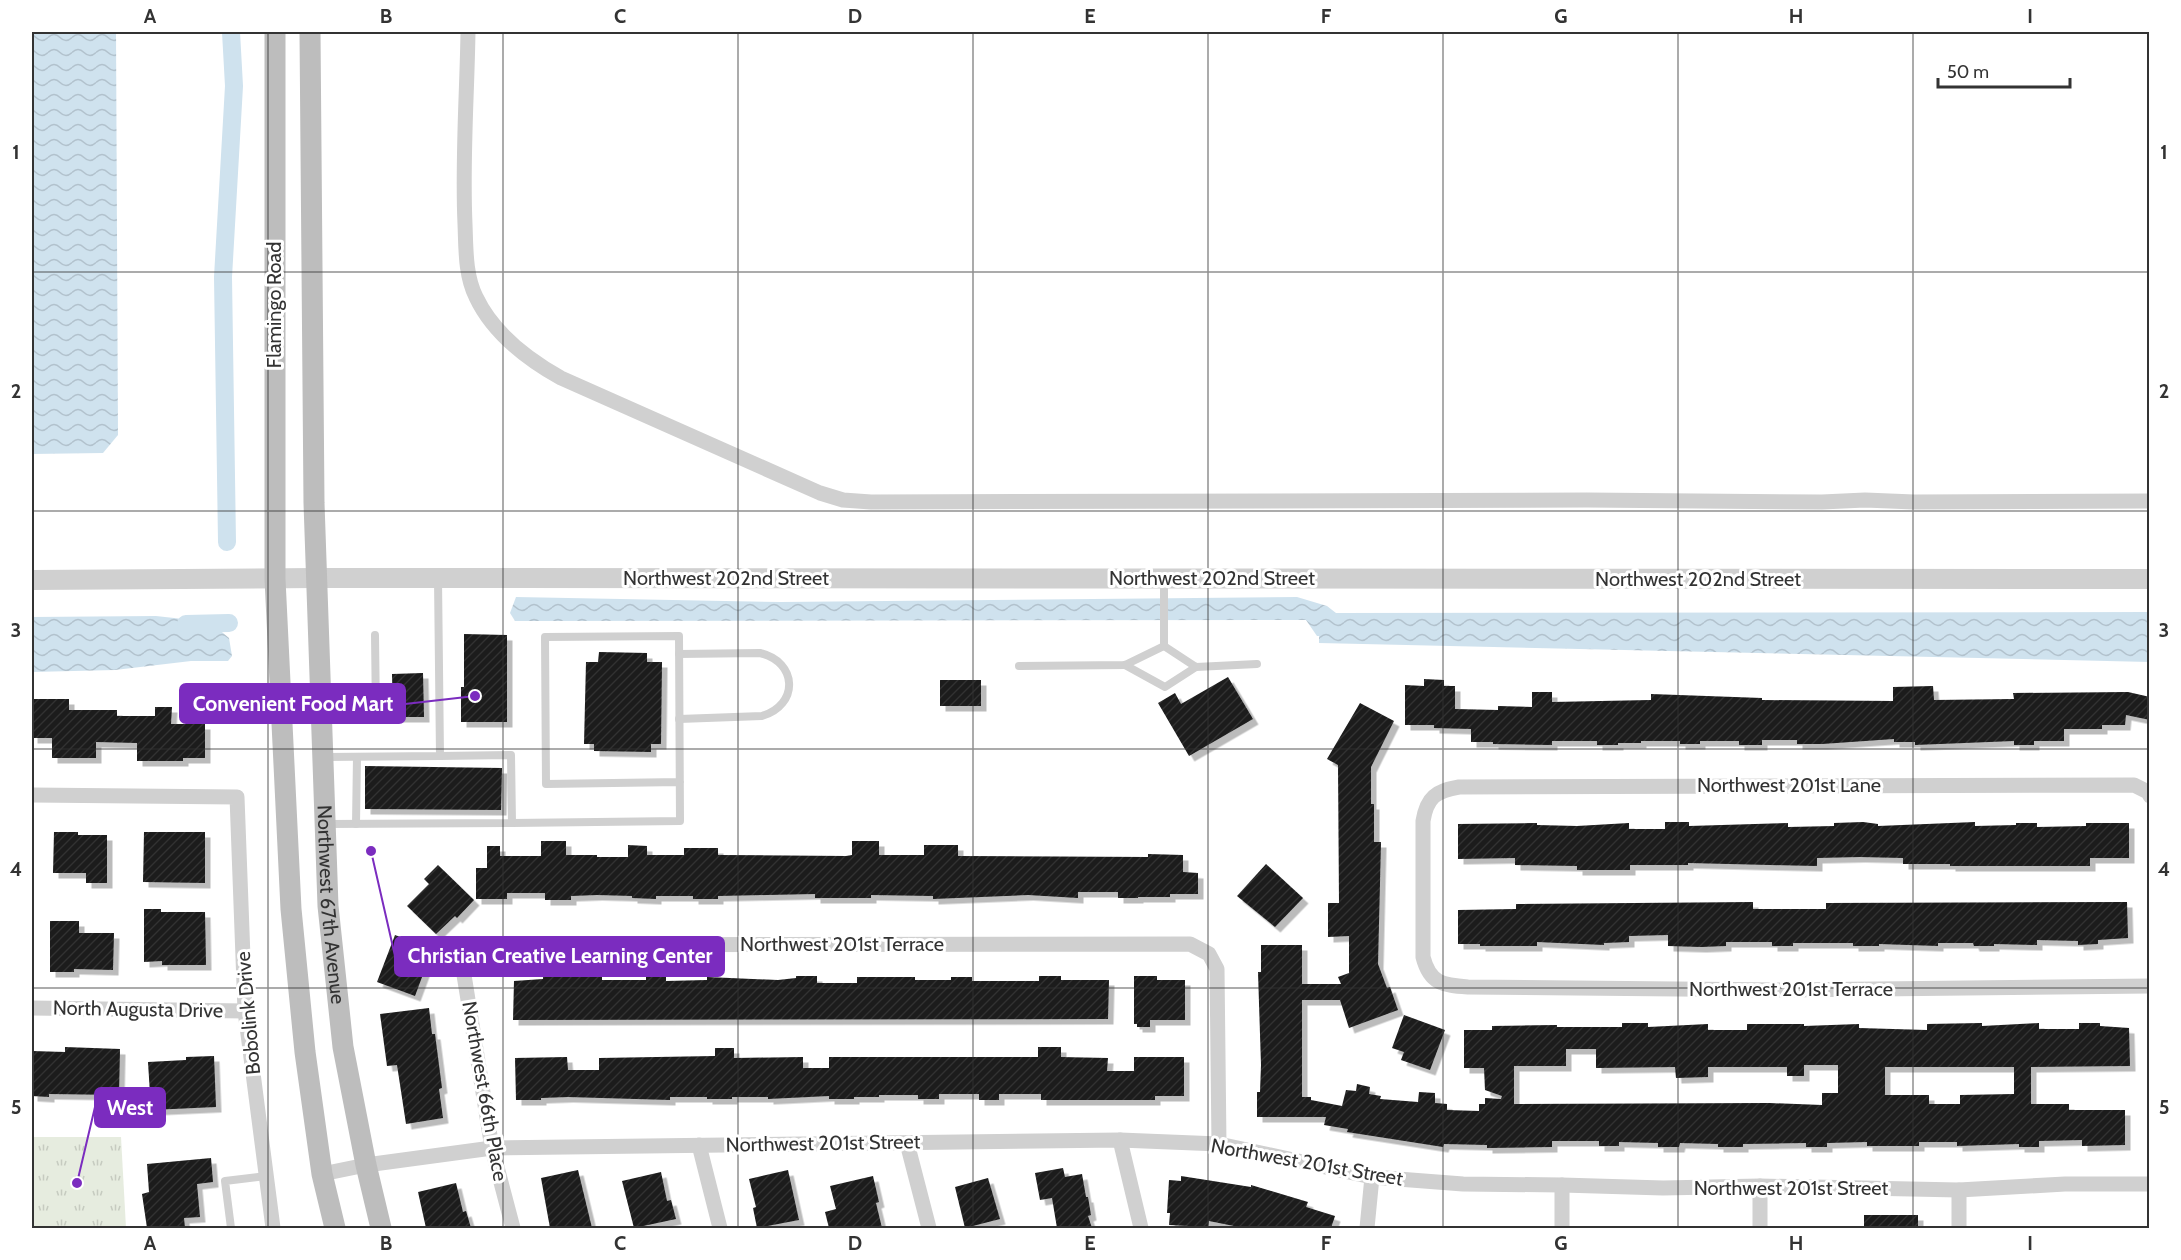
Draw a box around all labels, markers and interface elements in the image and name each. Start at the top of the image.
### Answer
text: A [144,4,157,28]
text: B [380,4,392,28]
text: C [614,4,626,28]
text: D [848,4,862,28]
text: E [1084,4,1096,28]
text: F [1321,4,1332,28]
text: G [1554,4,1568,28]
text: H [1789,4,1803,28]
text: I [2027,4,2033,28]
scale bar [1938,51,2070,89]
text: 50 m [1947,61,1989,83]
text: 1 [12,140,20,164]
text: 1 [2160,140,2168,164]
street label: Flamingo Road [262,242,286,368]
text: 2 [11,379,21,403]
text: 2 [2159,379,2169,403]
street label: Northwest 202nd Street [623,566,829,590]
street label: Northwest 202nd Street [1109,566,1315,590]
street label: Northwest 202nd Street [1595,567,1801,591]
text: 3 [11,618,21,642]
text: 3 [2159,618,2169,642]
callout: Convenient Food Mart [180,684,405,723]
text: Convenient Food Mart [193,691,393,716]
street label: Northwest 201st Lane [1697,773,1881,797]
street label: Northwest 67th Avenue [312,805,350,1005]
text: 4 [10,857,22,881]
text: 4 [2158,857,2170,881]
street label: Northwest 201st Terrace [740,932,944,956]
callout: Christian Creative Learning Center [395,937,724,976]
text: Christian Creative Learning Center [408,943,712,968]
street label: Bobolink Drive [231,950,265,1076]
street label: Northwest 201st Terrace [1689,977,1893,1001]
street label: North Augusta Drive [53,996,223,1022]
street label: Northwest 66th Place [457,999,513,1183]
callout: West [95,1088,165,1127]
text: 5 [11,1095,21,1119]
text: West [107,1095,153,1120]
text: 5 [2159,1095,2169,1119]
street label: Northwest 201st Street [726,1129,921,1157]
street label: Northwest 201st Street [1209,1133,1405,1191]
street label: Northwest 201st Street [1694,1176,1889,1200]
text: A [144,1231,157,1255]
text: B [380,1231,392,1255]
text: C [614,1231,626,1255]
text: D [848,1231,862,1255]
text: E [1084,1231,1096,1255]
text: F [1321,1231,1332,1255]
text: G [1554,1231,1568,1255]
text: H [1789,1231,1803,1255]
text: I [2027,1231,2033,1255]

